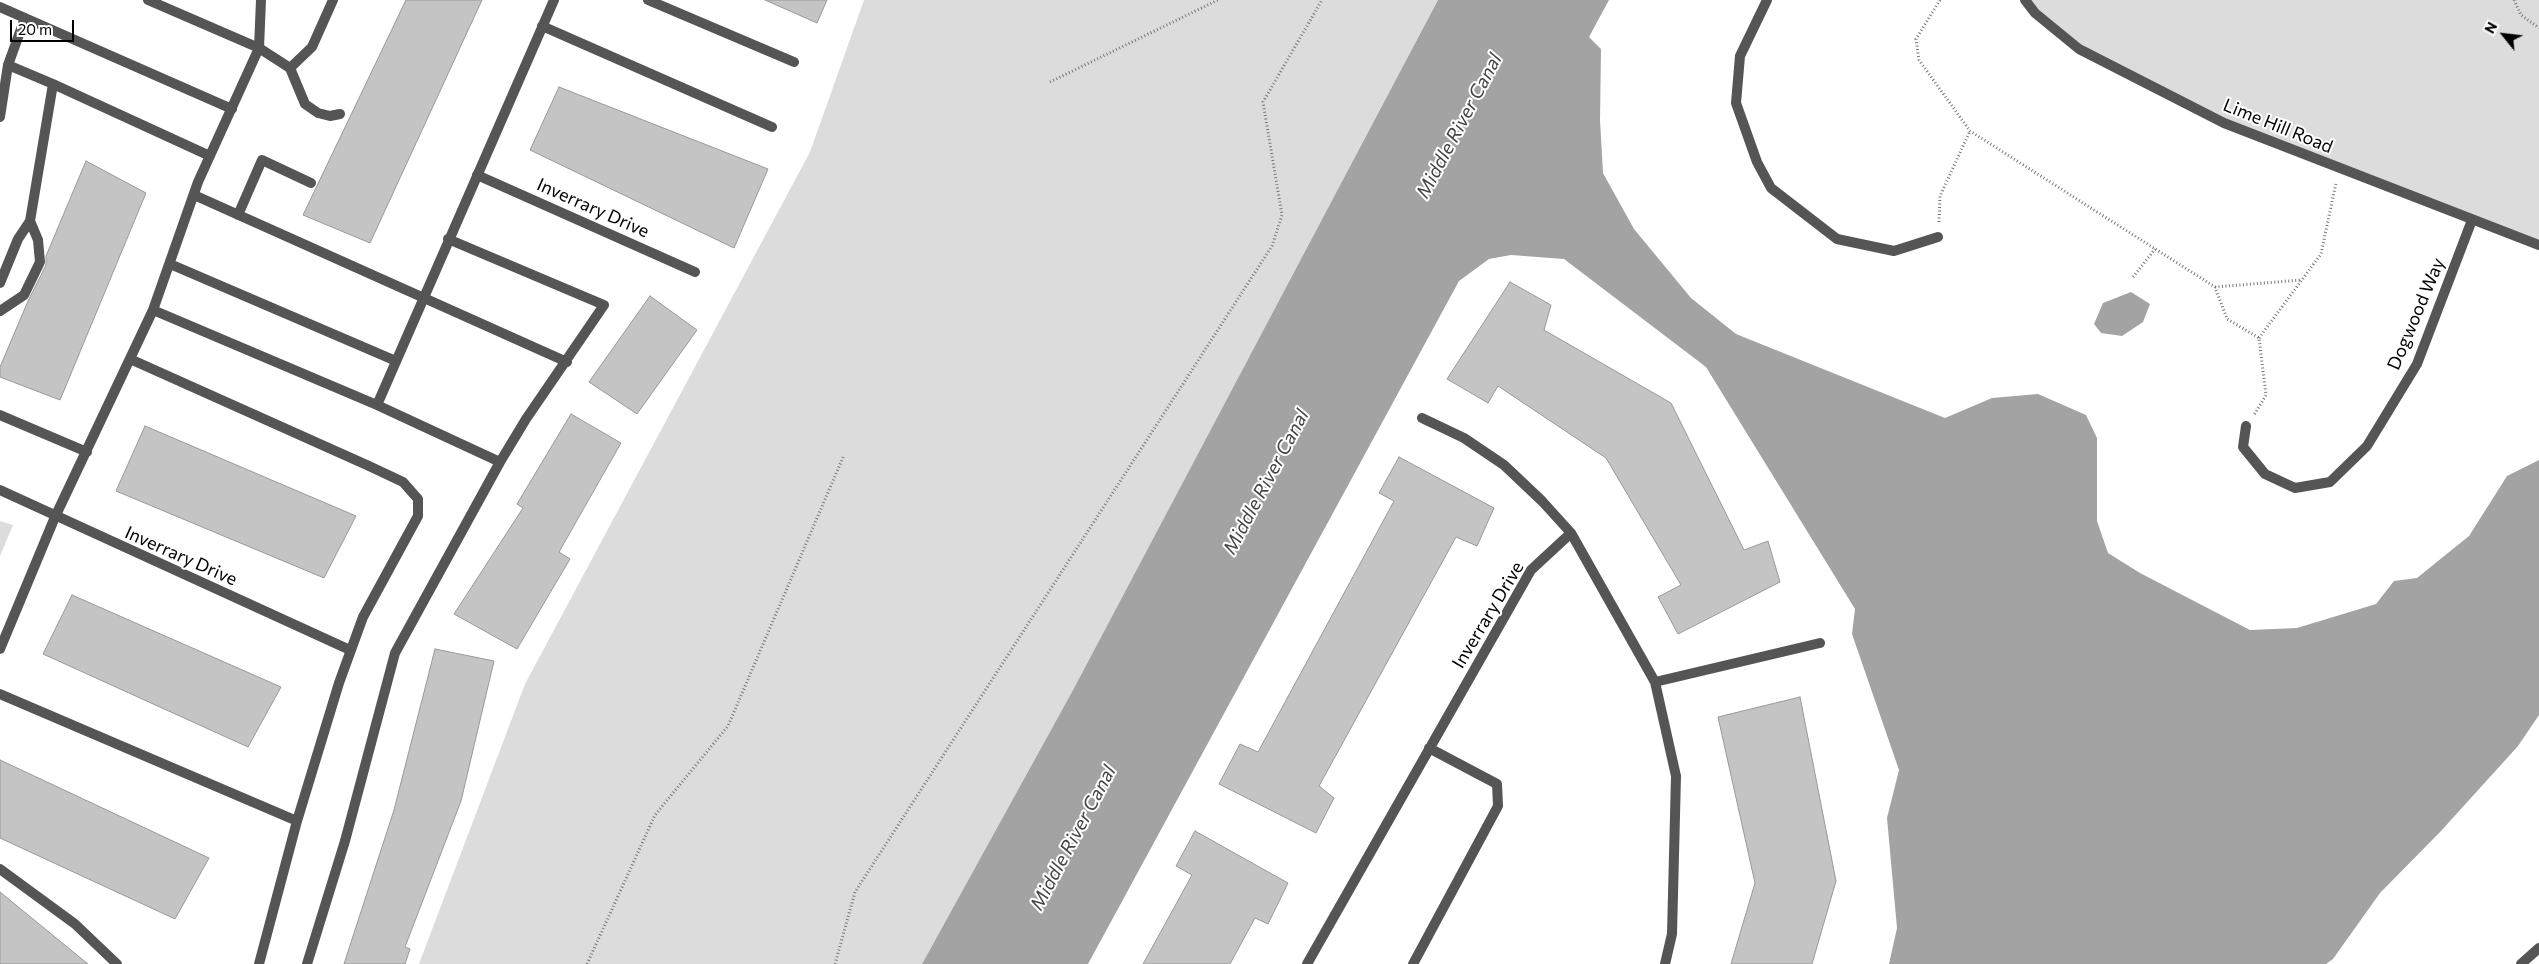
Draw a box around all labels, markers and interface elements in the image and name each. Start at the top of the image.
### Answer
scale bar [12,10,76,42]
north arrow [2479,10,2529,60]
text: N [2480,19,2500,36]
text: 20 m [18,20,52,38]
water label: Middle River Canal [1411,50,1507,202]
street label: Lime Hill Road [2220,94,2336,158]
street label: Inverrary Drive [534,174,652,242]
street label: Dogwood Way [2383,255,2449,373]
water label: Middle River Canal [1218,406,1314,558]
street label: Inverrary Drive [122,522,240,590]
street label: Inverrary Drive [1448,558,1528,672]
water label: Middle River Canal [1025,762,1121,914]

